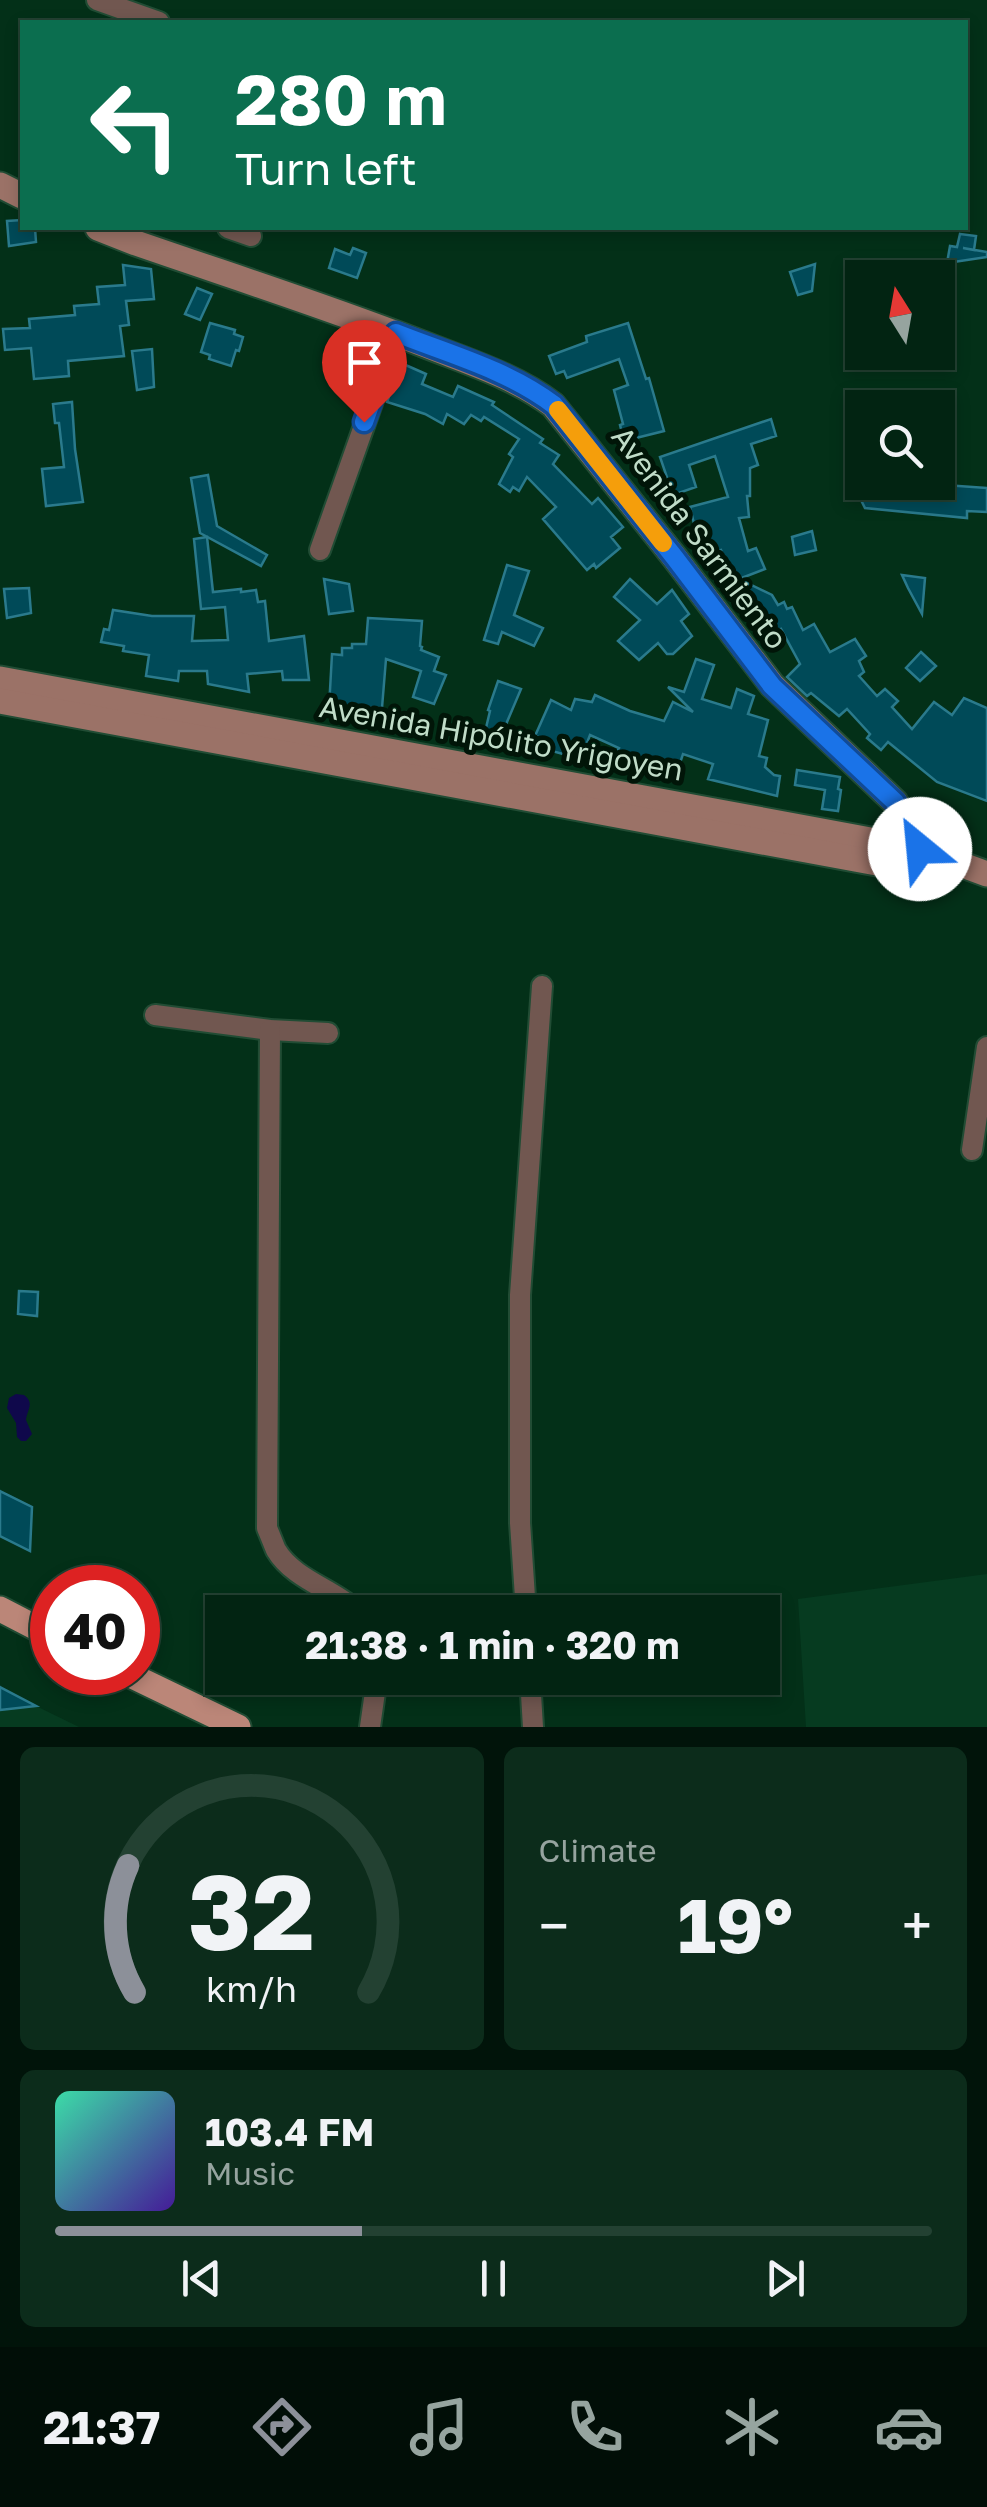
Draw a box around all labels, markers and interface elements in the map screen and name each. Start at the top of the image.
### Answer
text: 280 m [235,56,447,140]
icon: left [70,60,200,190]
text: Turn left [235,141,417,195]
north arrow [845,260,955,370]
map controls [845,260,955,500]
pin [322,320,407,423]
icon: arrive [337,335,392,390]
button: search [845,390,955,500]
street label: Avenida Sarmiento [604,419,795,656]
street label: Avenida Hipólito Yrigoyen [316,688,686,788]
position arrow [868,797,972,901]
speed limit sign: 40 [30,1565,160,1695]
text: 21:38 · 1 min · 320 m [305,1622,680,1667]
text: Climate [539,1831,657,1869]
text: 32 [188,1848,315,1973]
text: 19° [677,1879,793,1970]
text: − [539,1892,569,1958]
text: + [902,1892,932,1958]
text: km/h [206,1967,297,2010]
text: 103.4 FM [205,2109,374,2154]
text: Music [205,2154,295,2192]
icon: previous [174,2251,229,2306]
icon: pause [466,2251,521,2306]
icon: next [758,2251,813,2306]
icon: directions [247,2392,317,2462]
icon: music [404,2392,474,2462]
icon: phone [560,2392,630,2462]
icon: climate [717,2392,787,2462]
icon: car [874,2392,944,2462]
text: 21:37 [43,2400,160,2454]

